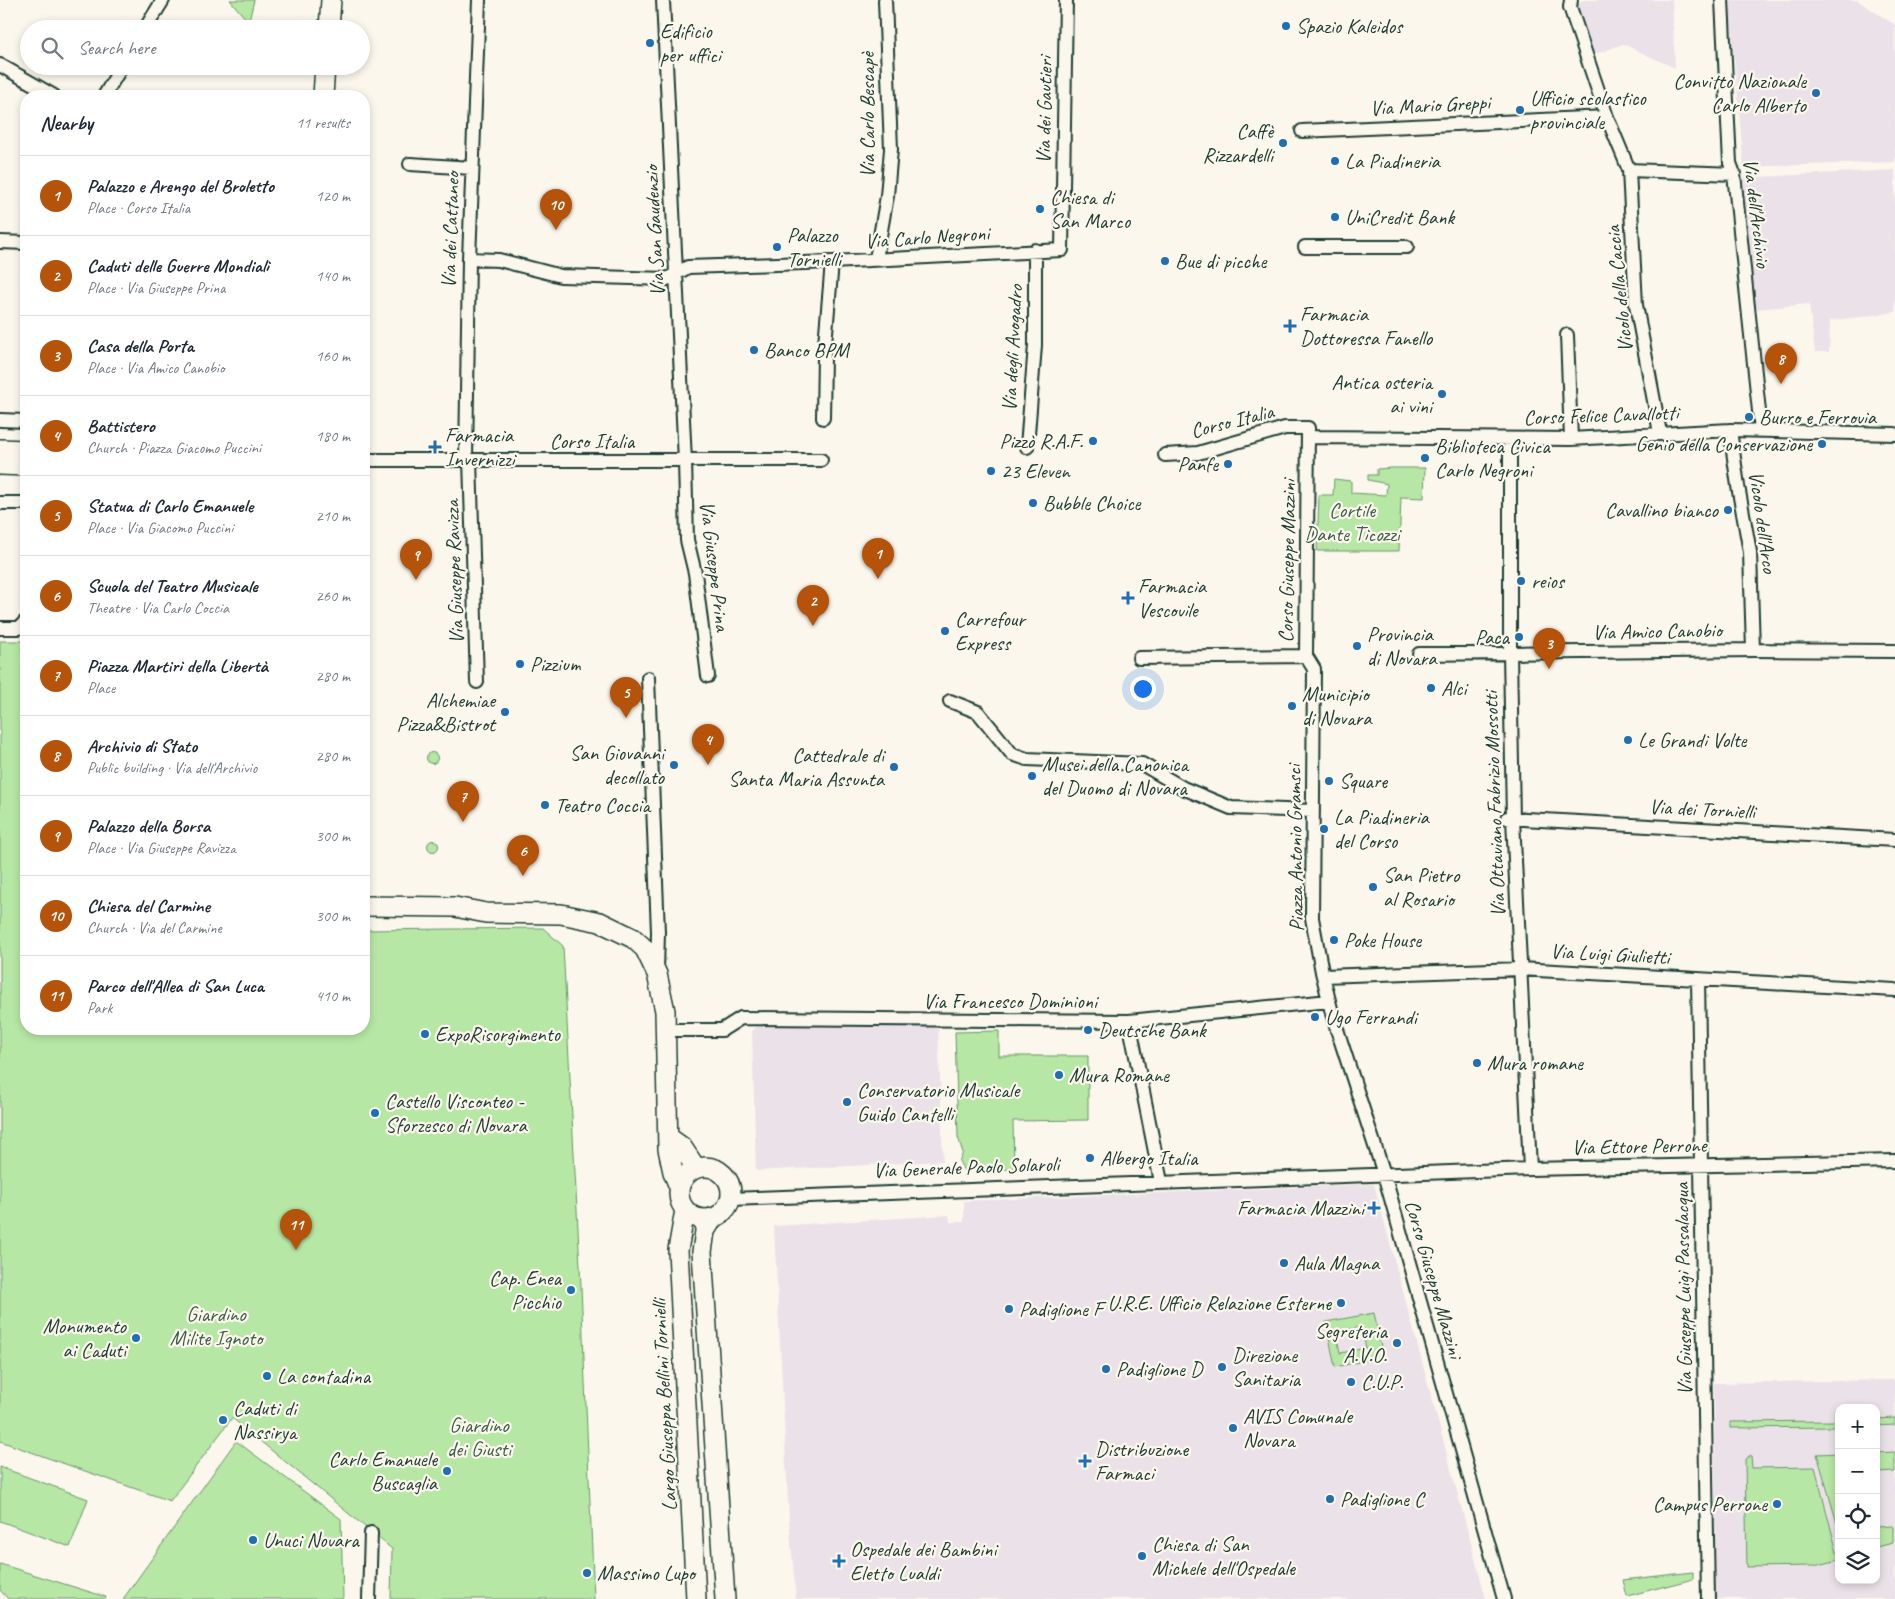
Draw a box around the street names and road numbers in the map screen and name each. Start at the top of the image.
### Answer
street label: Via Carlo Bescapè [854,50,880,178]
street label: Via dei Gautieri [1030,53,1058,164]
street label: Via Mario Greppi [1369,89,1494,121]
street label: Via dell'Archivio [1737,157,1777,271]
street label: Via San Gaudenzio [637,162,670,297]
street label: Via dei Cattaneo [435,169,465,289]
street label: Via Carlo Negroni [864,219,993,254]
street label: Vicolo della Caccia [1599,223,1639,354]
street label: Via degli Avogadro [996,282,1028,412]
street label: Corso Italia [1188,398,1278,444]
street label: Corso Felice Cavallotti [1523,399,1682,431]
street label: Corso Italia [550,428,636,454]
street label: Vicolo dell'Arco [1743,469,1783,576]
street label: Corso Giuseppe Mazzini [1273,476,1301,643]
street label: Via Giuseppe Ravizza [438,497,470,645]
street label: Via Giuseppe Prina [694,499,736,634]
street label: Via Amico Canobio [1592,617,1725,645]
street label: Via Ottaviano Fabrizio Mossotti [1477,687,1511,917]
street label: Piazza Antonio Gramsci [1280,761,1309,932]
street label: Via dei Tornielli [1648,793,1759,825]
street label: Via Luigi Giulietti [1550,938,1673,970]
street label: Via Francesco Dominioni [923,988,1100,1014]
street label: Via Ettore Perrone [1571,1132,1709,1160]
street label: Via Generale Paolo Solaroli [872,1151,1063,1183]
street label: Via Giuseppe Luigi Passalacqua [1668,1181,1698,1395]
street label: Corso Giuseppe Mazzini [1399,1197,1470,1364]
street label: Largo Giuseppa Bellini Tornielli [645,1295,683,1512]

